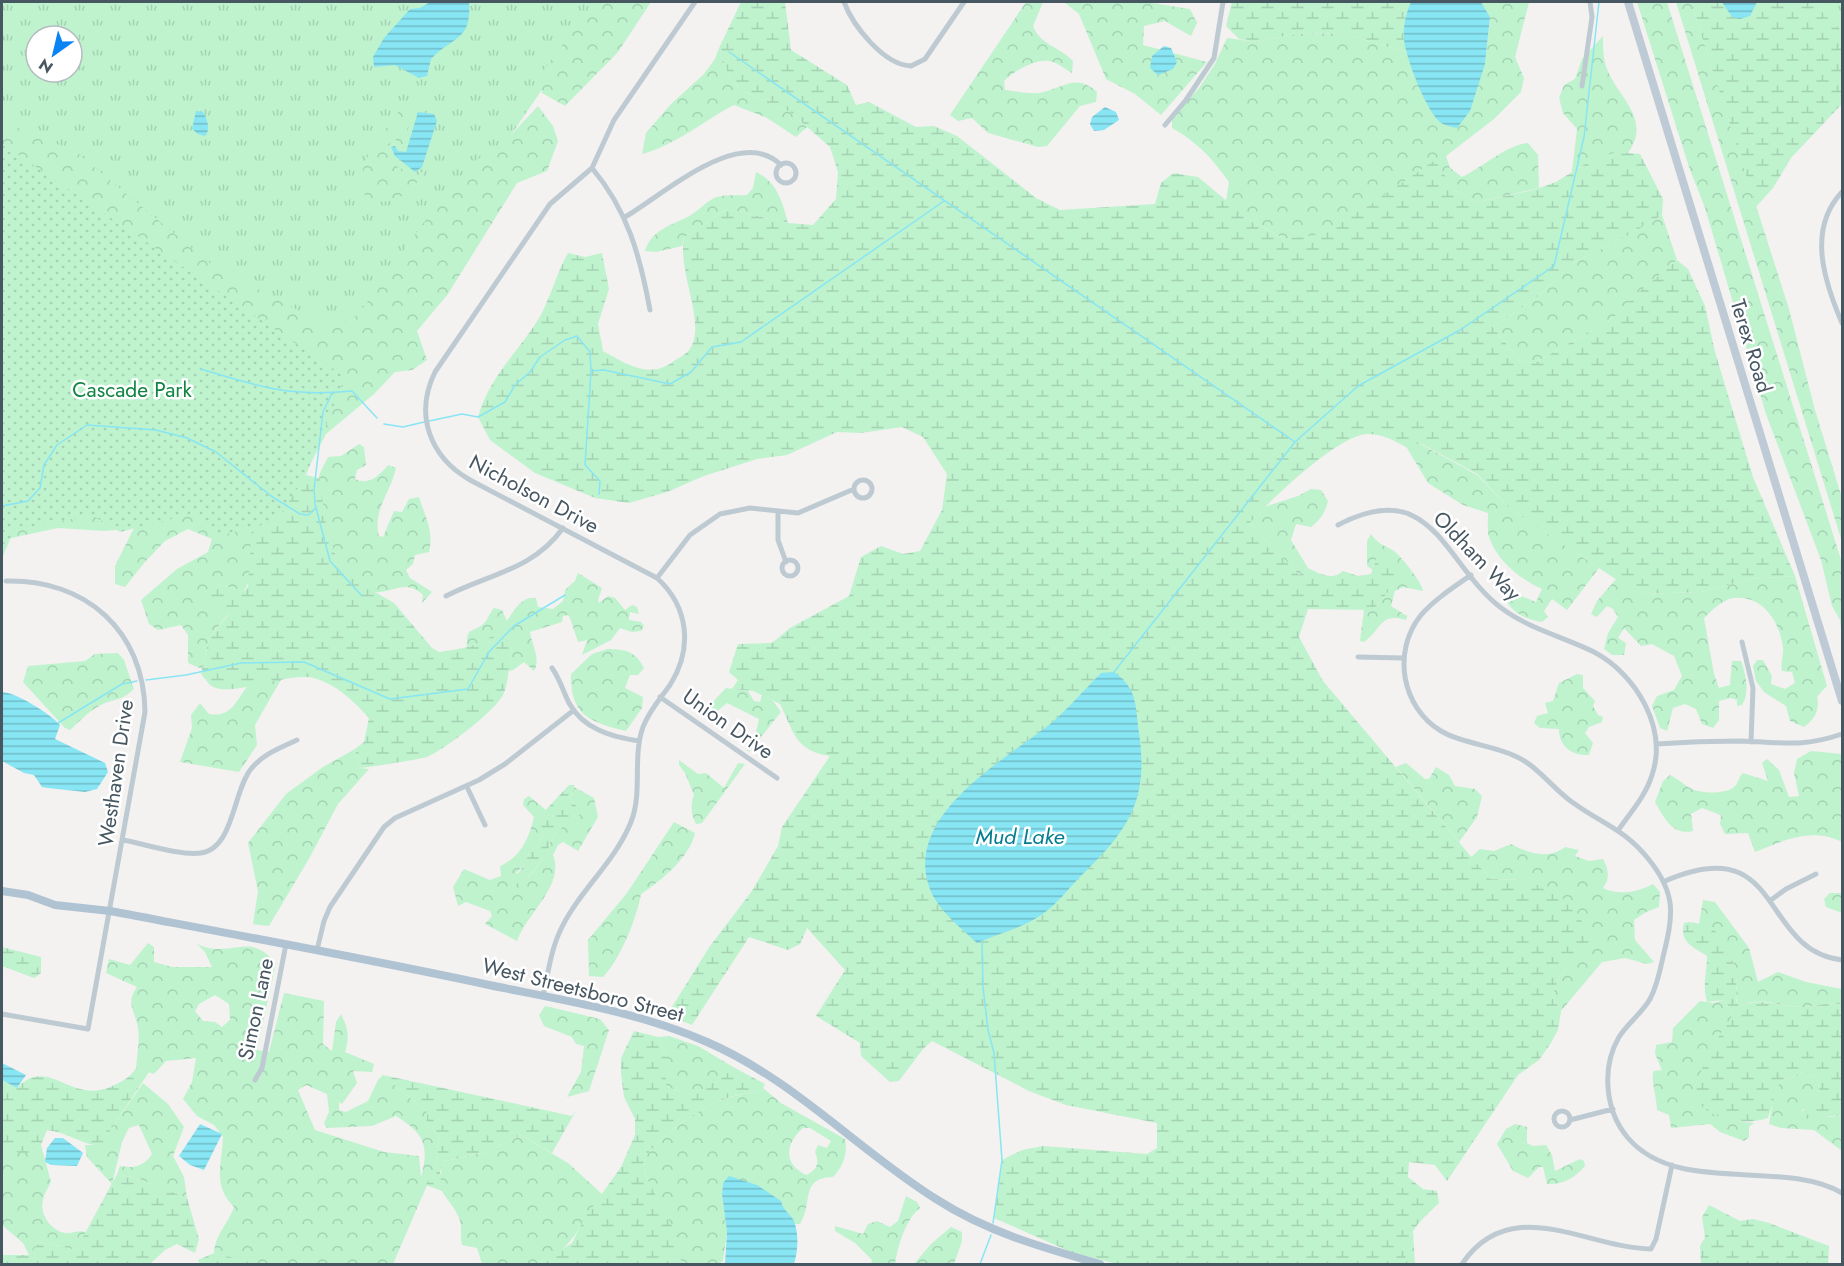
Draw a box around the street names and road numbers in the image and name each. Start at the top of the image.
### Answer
street label: Terex Road [1723,296,1779,396]
street label: Nicholson Drive [464,447,604,541]
street label: Oldham Way [1426,504,1528,608]
street label: Union Drive [676,682,780,767]
street label: Westhaven Drive [91,697,141,848]
street label: West Streetsboro Street [479,950,687,1030]
street label: Simon Lane [231,955,281,1063]

